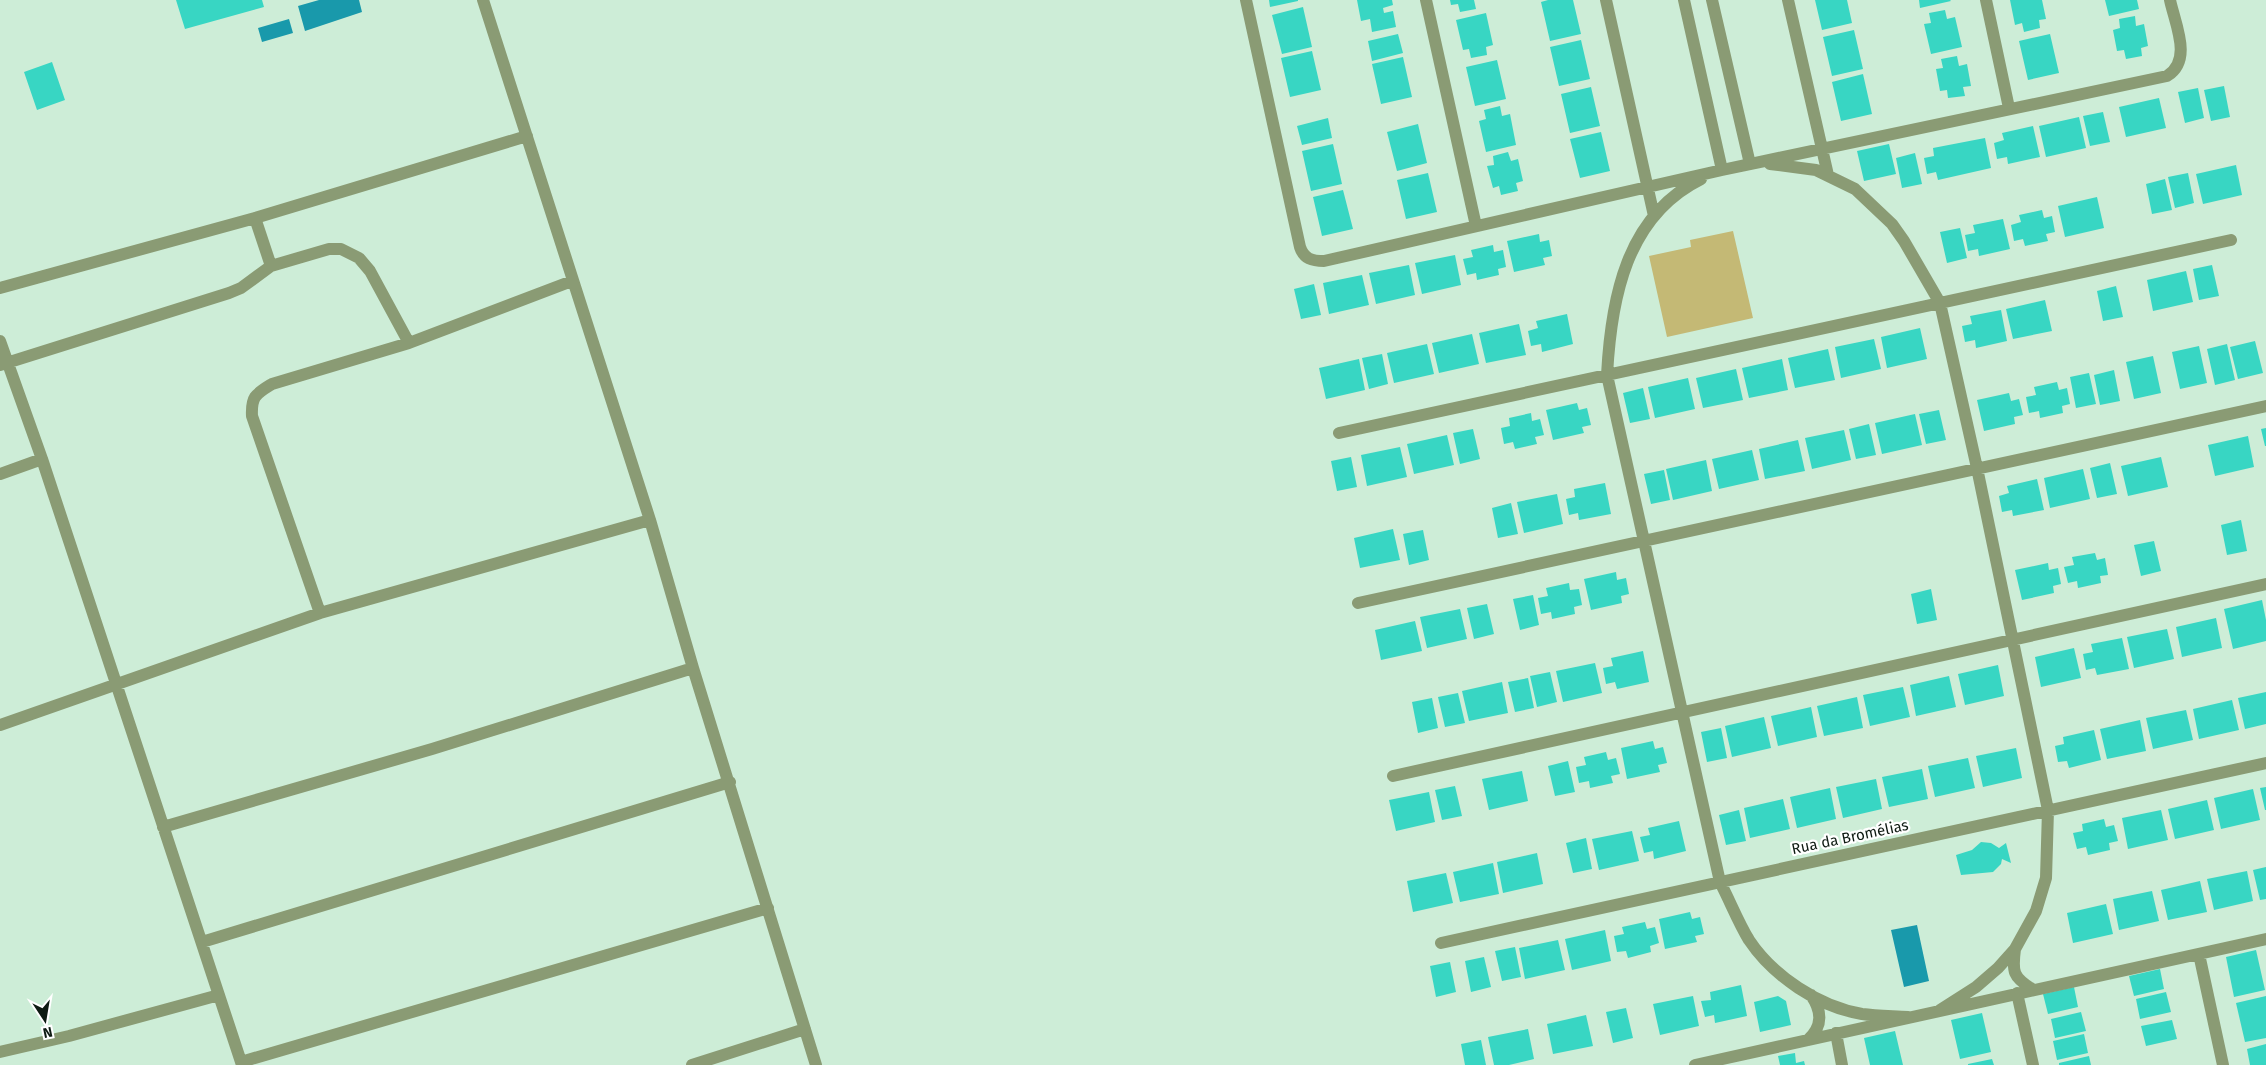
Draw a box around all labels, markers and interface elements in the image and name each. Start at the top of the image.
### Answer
street label: Rua da Bromélias [1790,816,1910,858]
north arrow [20,995,70,1045]
text: N [41,1023,54,1042]

